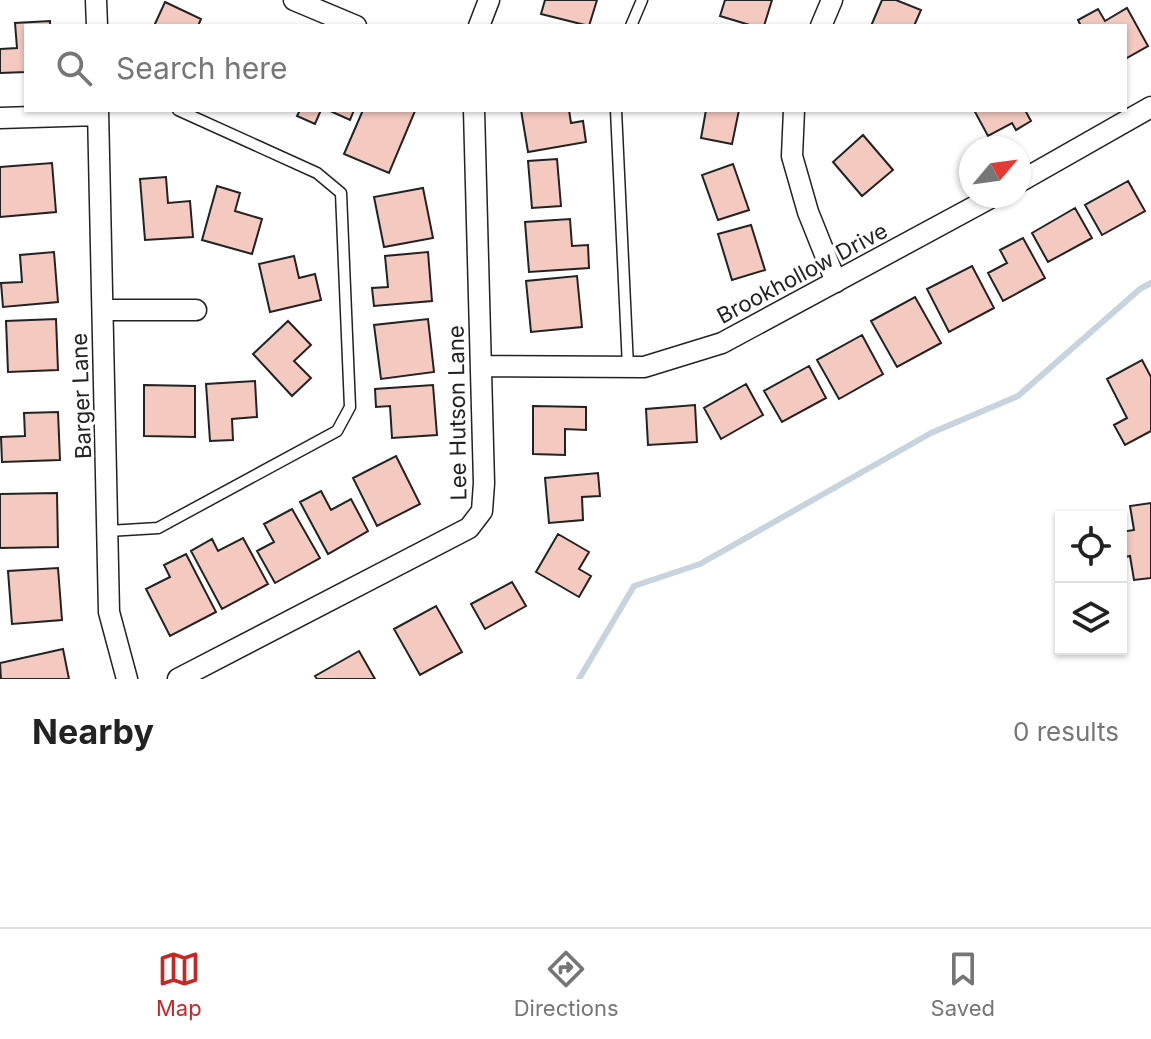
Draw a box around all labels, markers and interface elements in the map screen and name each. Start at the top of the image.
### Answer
search box [24,24,1127,112]
icon: search [52,46,96,90]
text: Search here [116,50,288,86]
north arrow [959,136,1031,208]
street label: Brookhollow Drive [712,217,892,329]
street label: Lee Hutson Lane [442,325,472,501]
street label: Barger Lane [66,333,96,459]
map controls [1055,511,1127,655]
button: locate [1055,511,1127,583]
button: layers [1055,583,1127,655]
text: Nearby [32,711,154,752]
text: 0 results [1013,716,1119,747]
tab: Map [156,947,202,1021]
tab: Directions [514,947,619,1021]
tab: Saved [931,947,995,1021]

